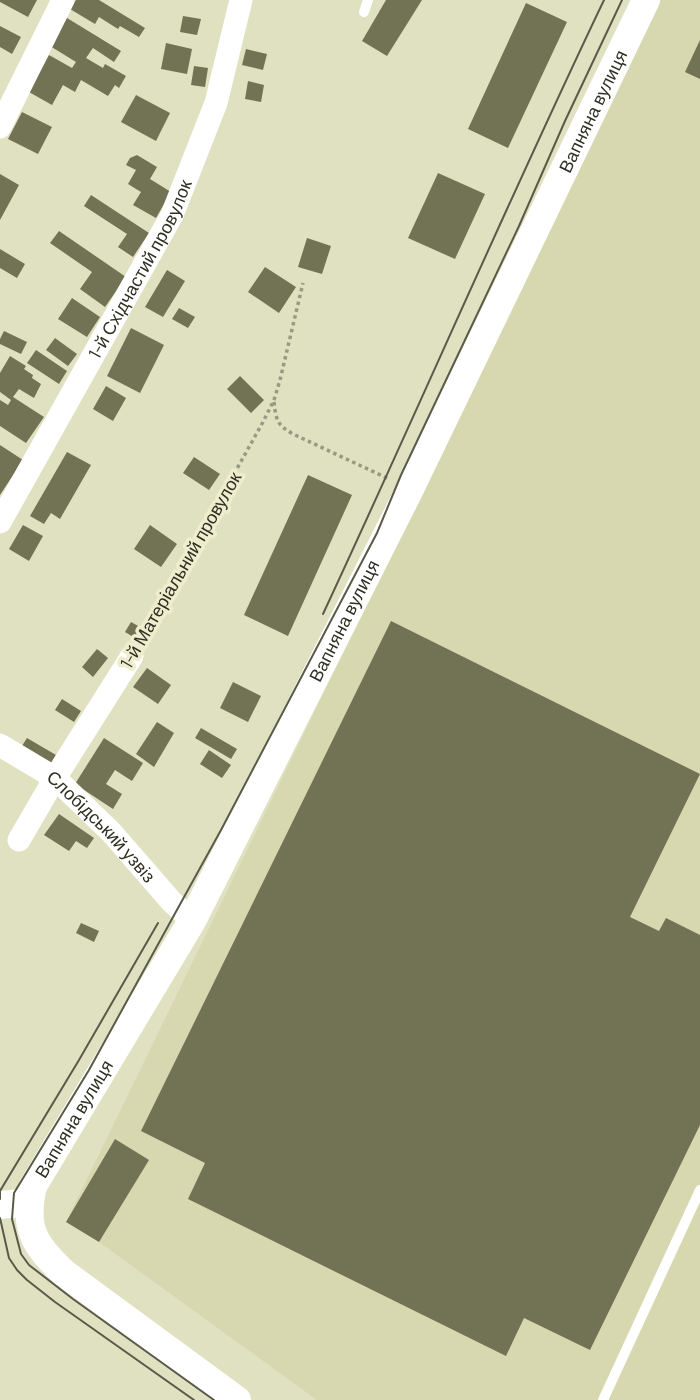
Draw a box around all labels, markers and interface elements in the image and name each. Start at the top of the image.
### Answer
street label: Вапняна вулиця [553,46,631,176]
street label: 1-й Східчастий провулок [83,176,196,363]
street label: 1-й Матеріальний провулок [115,468,245,672]
street label: Вапняна вулиця [304,556,384,685]
street label: Слобідський узвіз [43,765,161,887]
street label: Вапняна вулиця [30,1056,117,1182]

